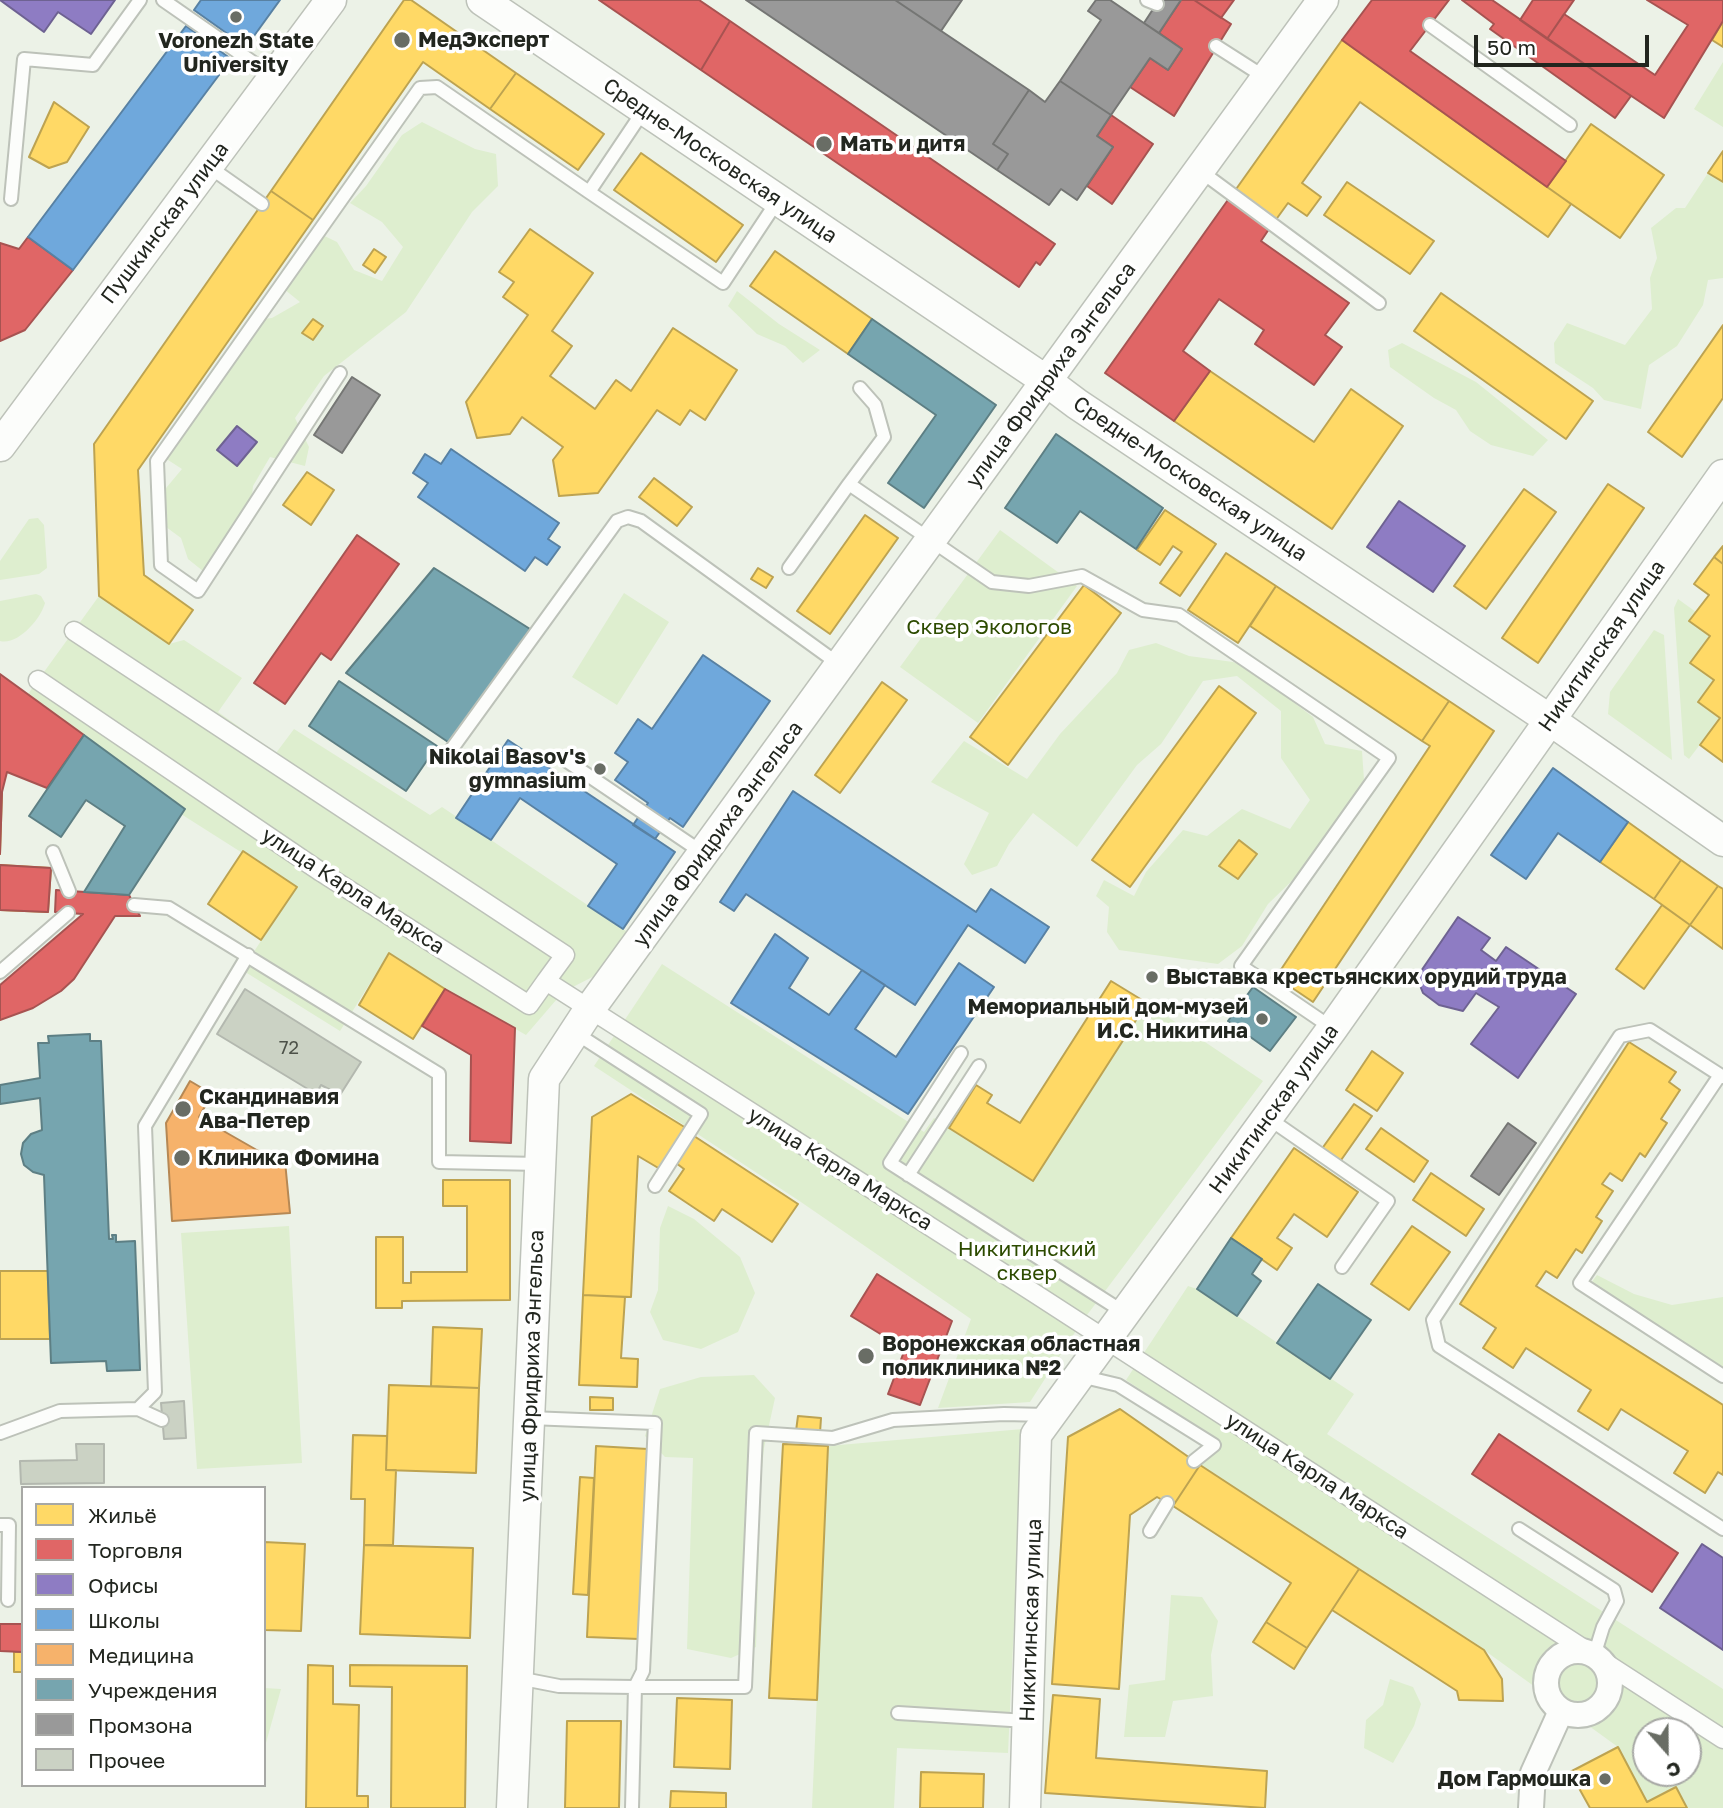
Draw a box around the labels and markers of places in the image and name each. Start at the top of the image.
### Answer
marker: Voronezh State University [228,9,244,25]
place label: МедЭксперт [418,27,549,53]
place label: Voronezh State University [158,28,314,78]
marker: МедЭксперт [392,30,412,50]
place label: Мать и дитя [840,131,965,157]
marker: Мать и дитя [814,134,834,154]
place label: Nikolai Basov's gymnasium [429,744,586,794]
marker: Nikolai Basov's gymnasium [592,761,608,777]
place label: Выставка крестьянских орудий труда [1166,964,1567,990]
marker: Выставка крестьянских орудий труда [1144,969,1160,985]
place label: Мемориальный дом-музей И.С. Никитина [967,994,1248,1044]
marker: Мемориальный дом-музей И.С. Никитина [1254,1011,1270,1027]
place label: Скандинавия Ава-Петер [199,1084,339,1134]
marker: Скандинавия Ава-Петер [173,1099,193,1119]
place label: Клиника Фомина [198,1145,379,1171]
marker: Клиника Фомина [172,1148,192,1168]
place label: Воронежская областная поликлиника №2 [882,1331,1140,1381]
marker: Воронежская областная поликлиника №2 [856,1346,876,1366]
place label: Дом Гармошка [1438,1766,1591,1792]
marker: Дом Гармошка [1597,1771,1613,1787]

